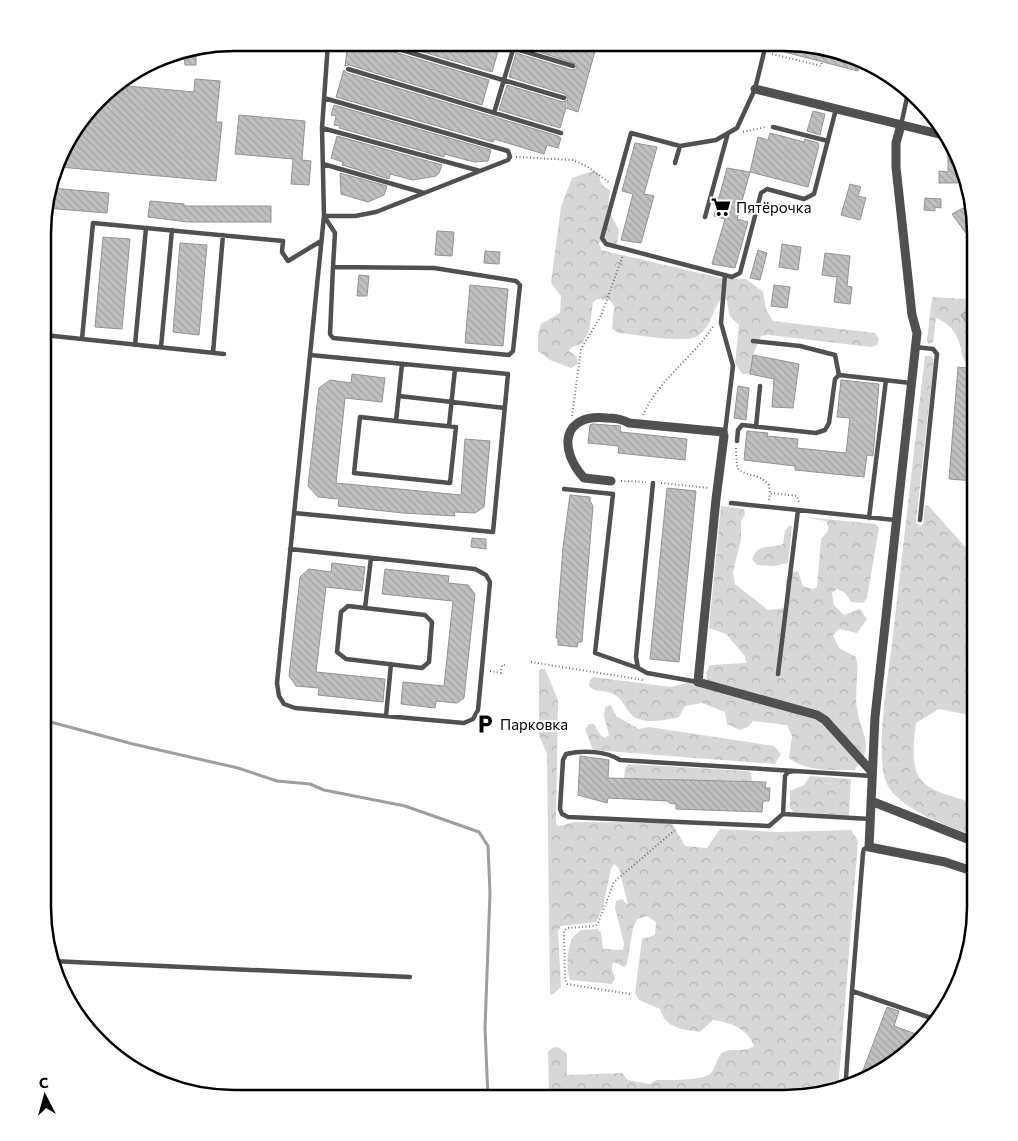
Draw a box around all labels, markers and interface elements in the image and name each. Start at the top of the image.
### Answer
supermarket icon: Пятёрочка [710,196,732,218]
place label: Пятёрочка [736,198,811,216]
parking icon: Парковка [474,713,496,735]
place label: Парковка [500,715,568,733]
north arrow [20,1071,70,1121]
text: С [38,1074,49,1092]

